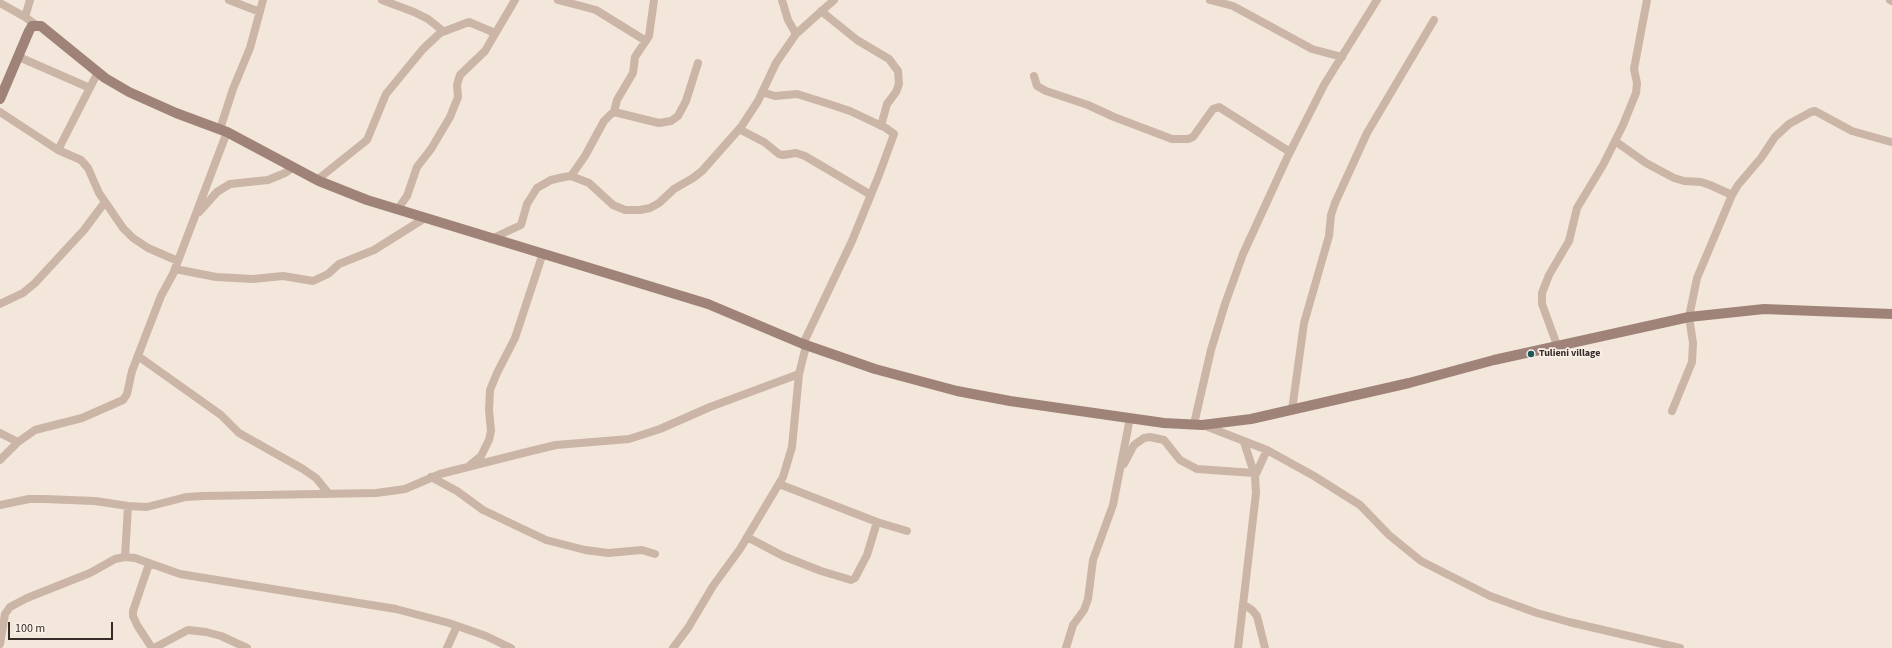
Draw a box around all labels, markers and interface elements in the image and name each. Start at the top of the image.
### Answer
place label: Tulieni village [1539,348,1600,360]
marker: Tulieni village [1526,349,1536,359]
scale bar [10,614,115,640]
text: 100 m [15,620,45,637]

